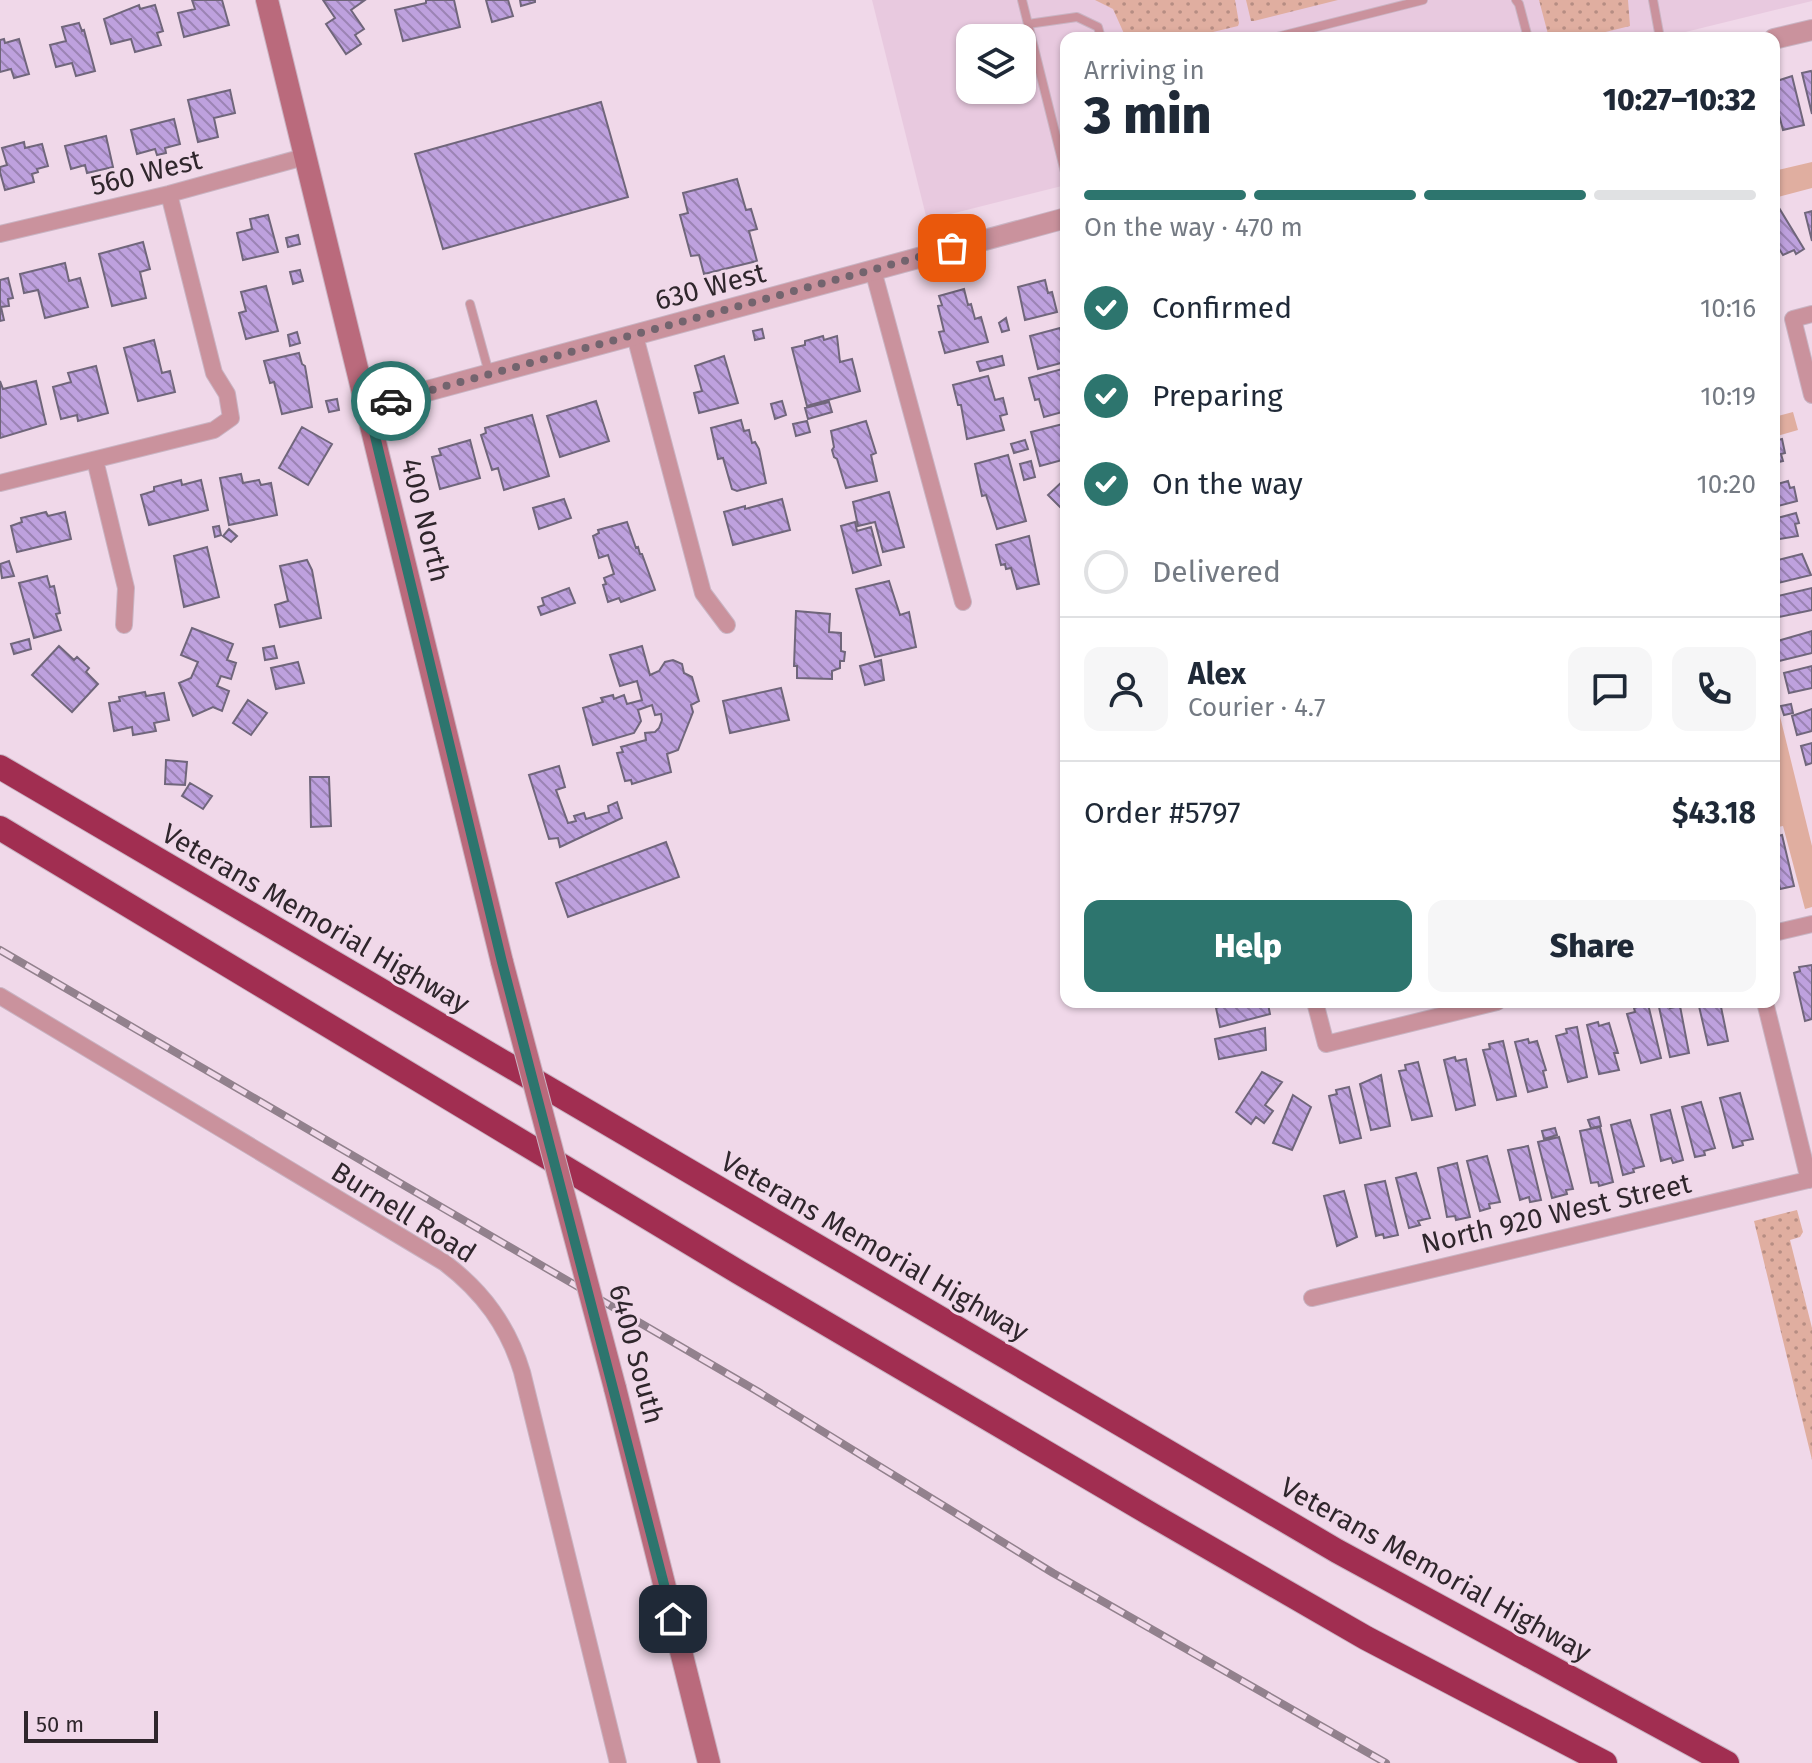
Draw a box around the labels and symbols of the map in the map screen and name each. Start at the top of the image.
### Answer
street label: 560 West [87,143,206,202]
pin [918,214,986,282]
street label: 630 West [651,256,770,317]
courier [351,361,431,441]
street label: 400 North [394,455,457,585]
street label: Veterans Memorial Highway [156,817,476,1020]
street label: Veterans Memorial Highway [715,1145,1035,1348]
street label: Burnell Road [325,1155,482,1270]
street label: North 920 West Street [1418,1166,1695,1261]
street label: 6400 South [602,1281,671,1427]
street label: Veterans Memorial Highway [1275,1470,1597,1669]
pin [639,1585,707,1653]
scale bar [24,1707,158,1743]

